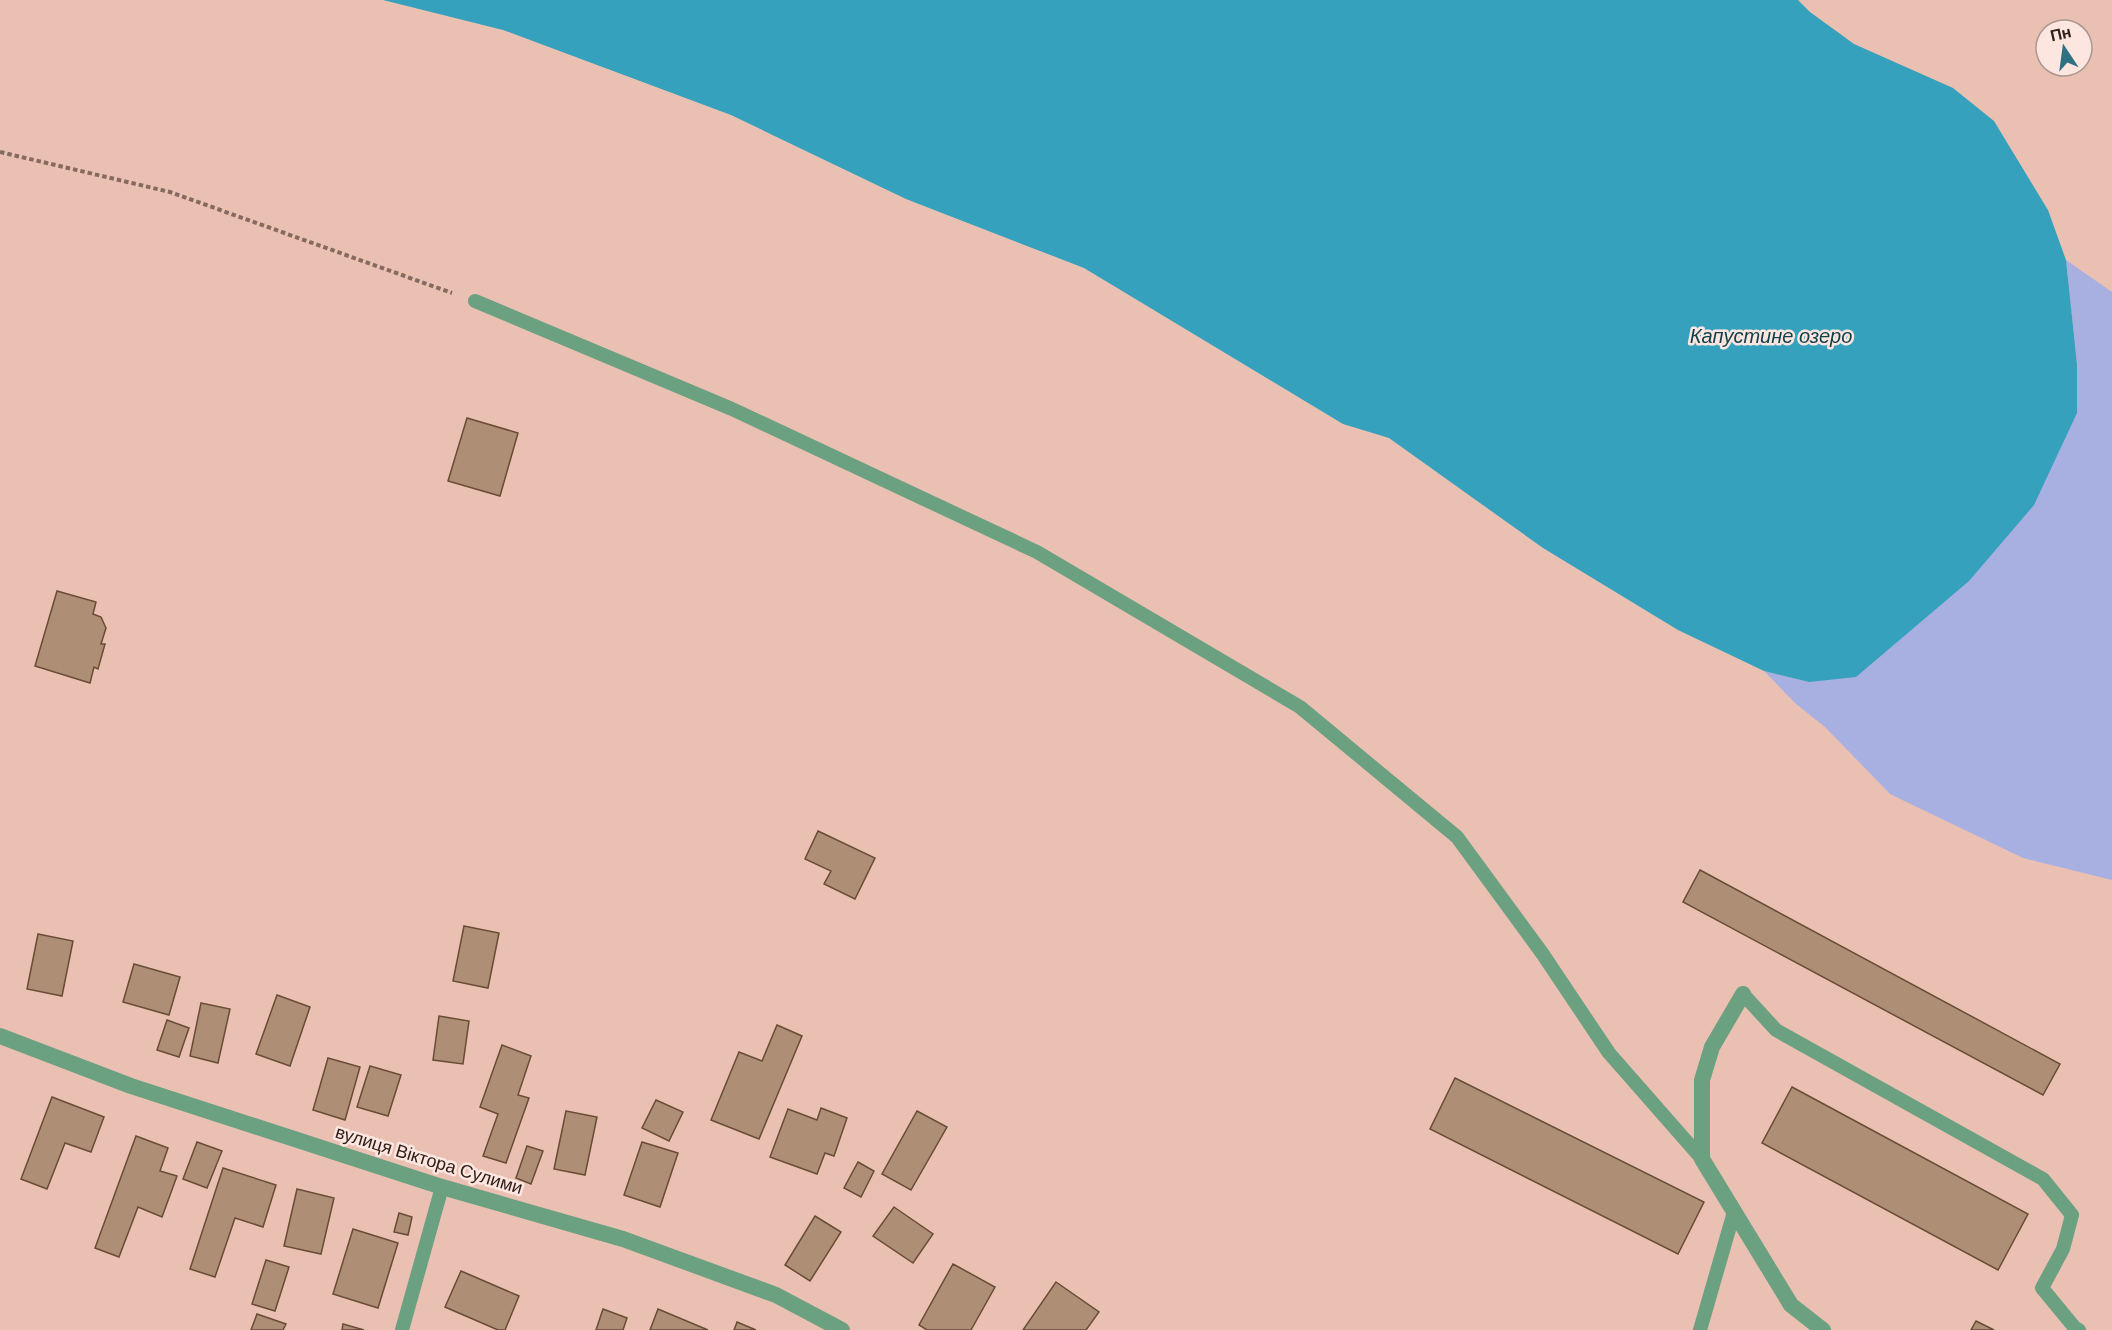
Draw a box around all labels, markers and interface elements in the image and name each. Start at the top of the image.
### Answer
north arrow [2034,18,2094,78]
text: Пн [2048,21,2073,46]
water label: Капустине озеро [1690,323,1852,349]
street label: вулиця Віктора Сулими [332,1120,526,1200]

